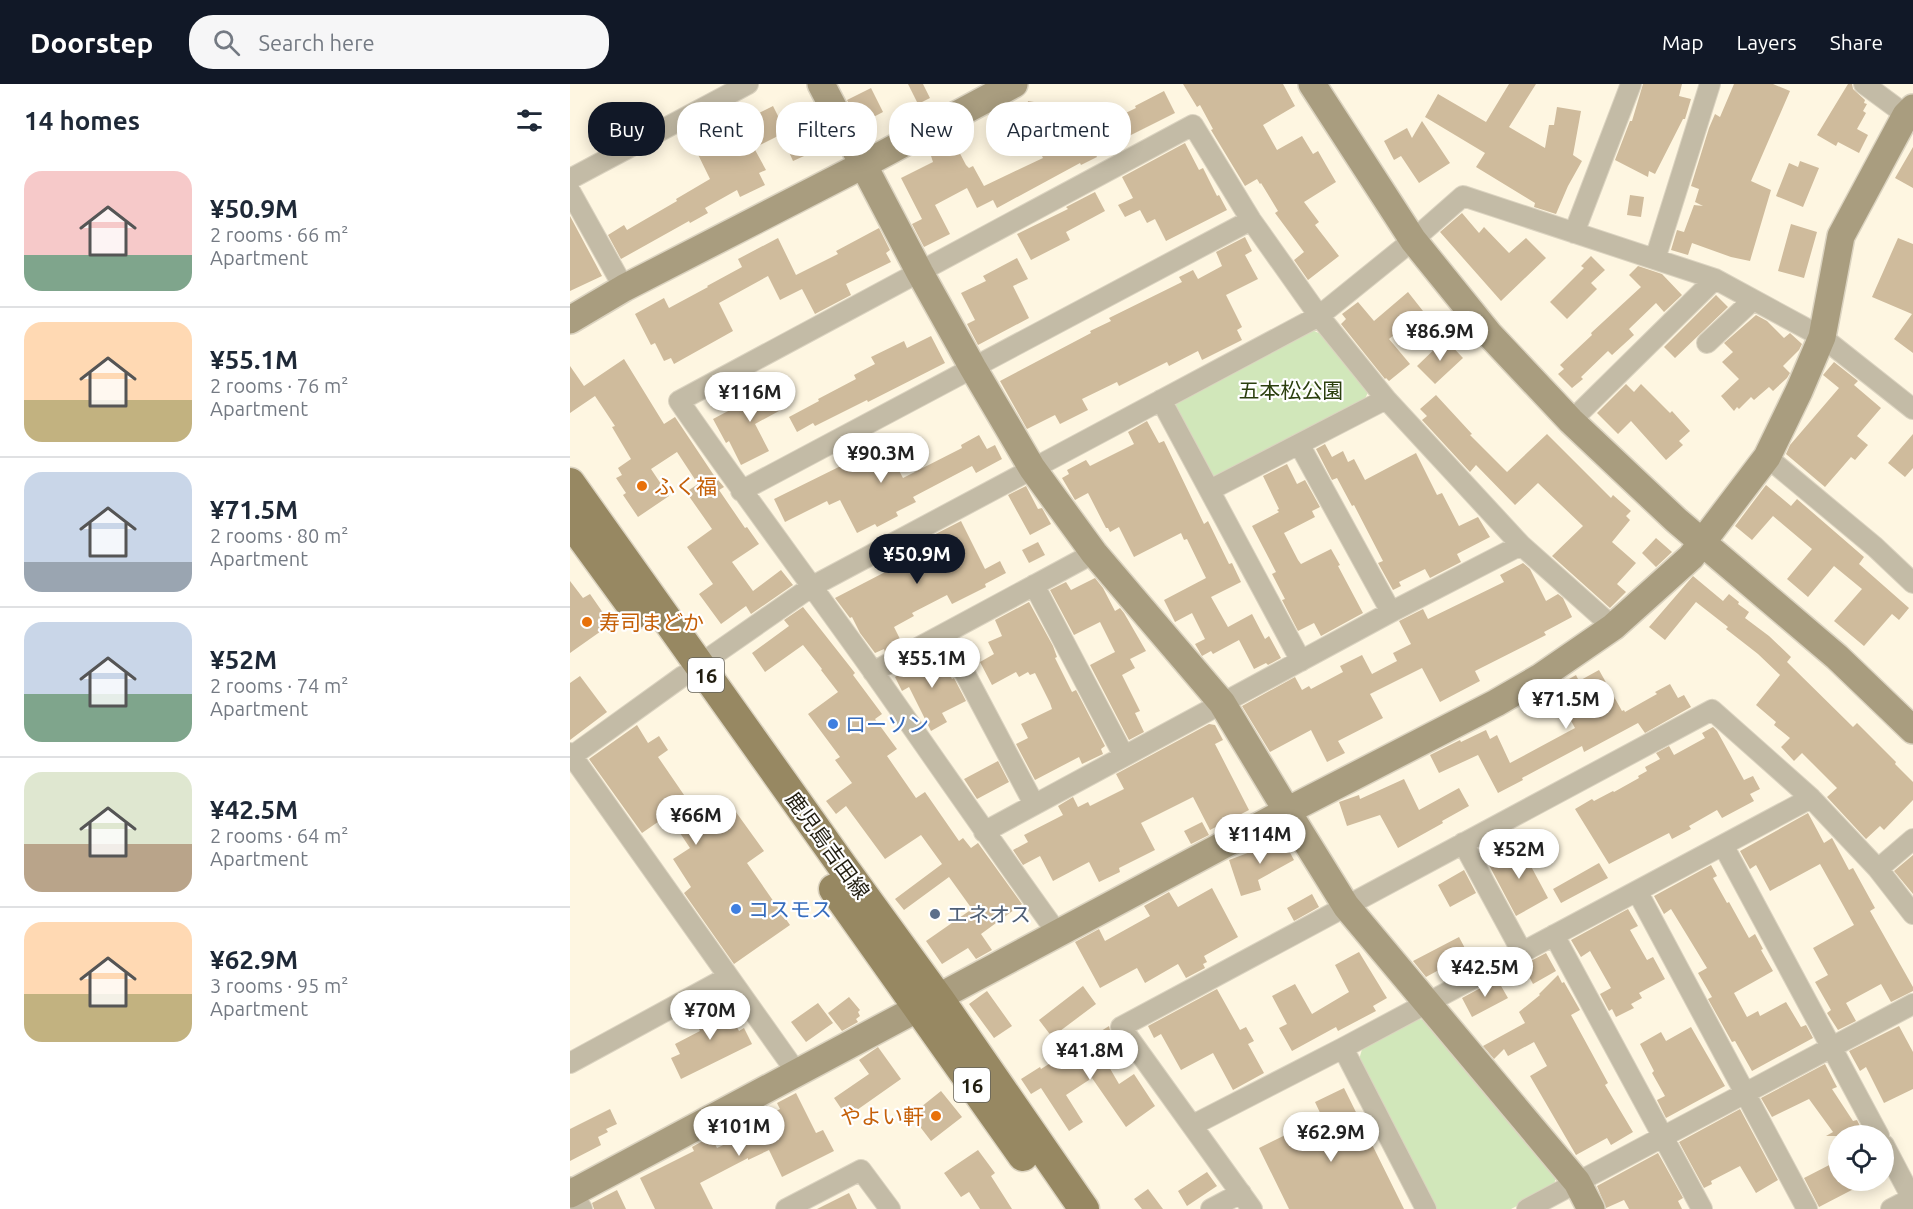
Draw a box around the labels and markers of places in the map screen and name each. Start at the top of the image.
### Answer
pin: ¥86.9M [1391,311,1489,362]
pin: ¥116M [708,372,792,423]
pin: ¥90.3M [832,433,930,484]
place label: ふく福 [654,474,717,498]
marker: ふく福 [635,479,649,493]
pin: ¥50.9M [868,534,966,585]
place label: 寿司まどか [599,610,704,634]
marker: 寿司まどか [580,615,594,629]
pin: ¥55.1M [883,638,981,689]
pin: ¥71.5M [1517,679,1615,730]
place label: ローソン [845,712,929,736]
marker: ローソン [826,717,840,731]
pin: ¥66M [660,795,732,846]
pin: ¥114M [1218,814,1302,865]
pin: ¥52M [1483,829,1555,880]
place label: コスモス [748,897,832,921]
marker: コスモス [729,902,743,916]
place label: エネオス [947,902,1031,926]
marker: エネオス [928,907,942,921]
pin: ¥42.5M [1436,947,1534,998]
pin: ¥70M [674,990,746,1041]
pin: ¥41.8M [1041,1030,1139,1081]
place label: やよい軒 [840,1104,924,1128]
pin: ¥101M [697,1106,781,1157]
marker: やよい軒 [929,1109,943,1123]
pin: ¥62.9M [1282,1112,1380,1163]

